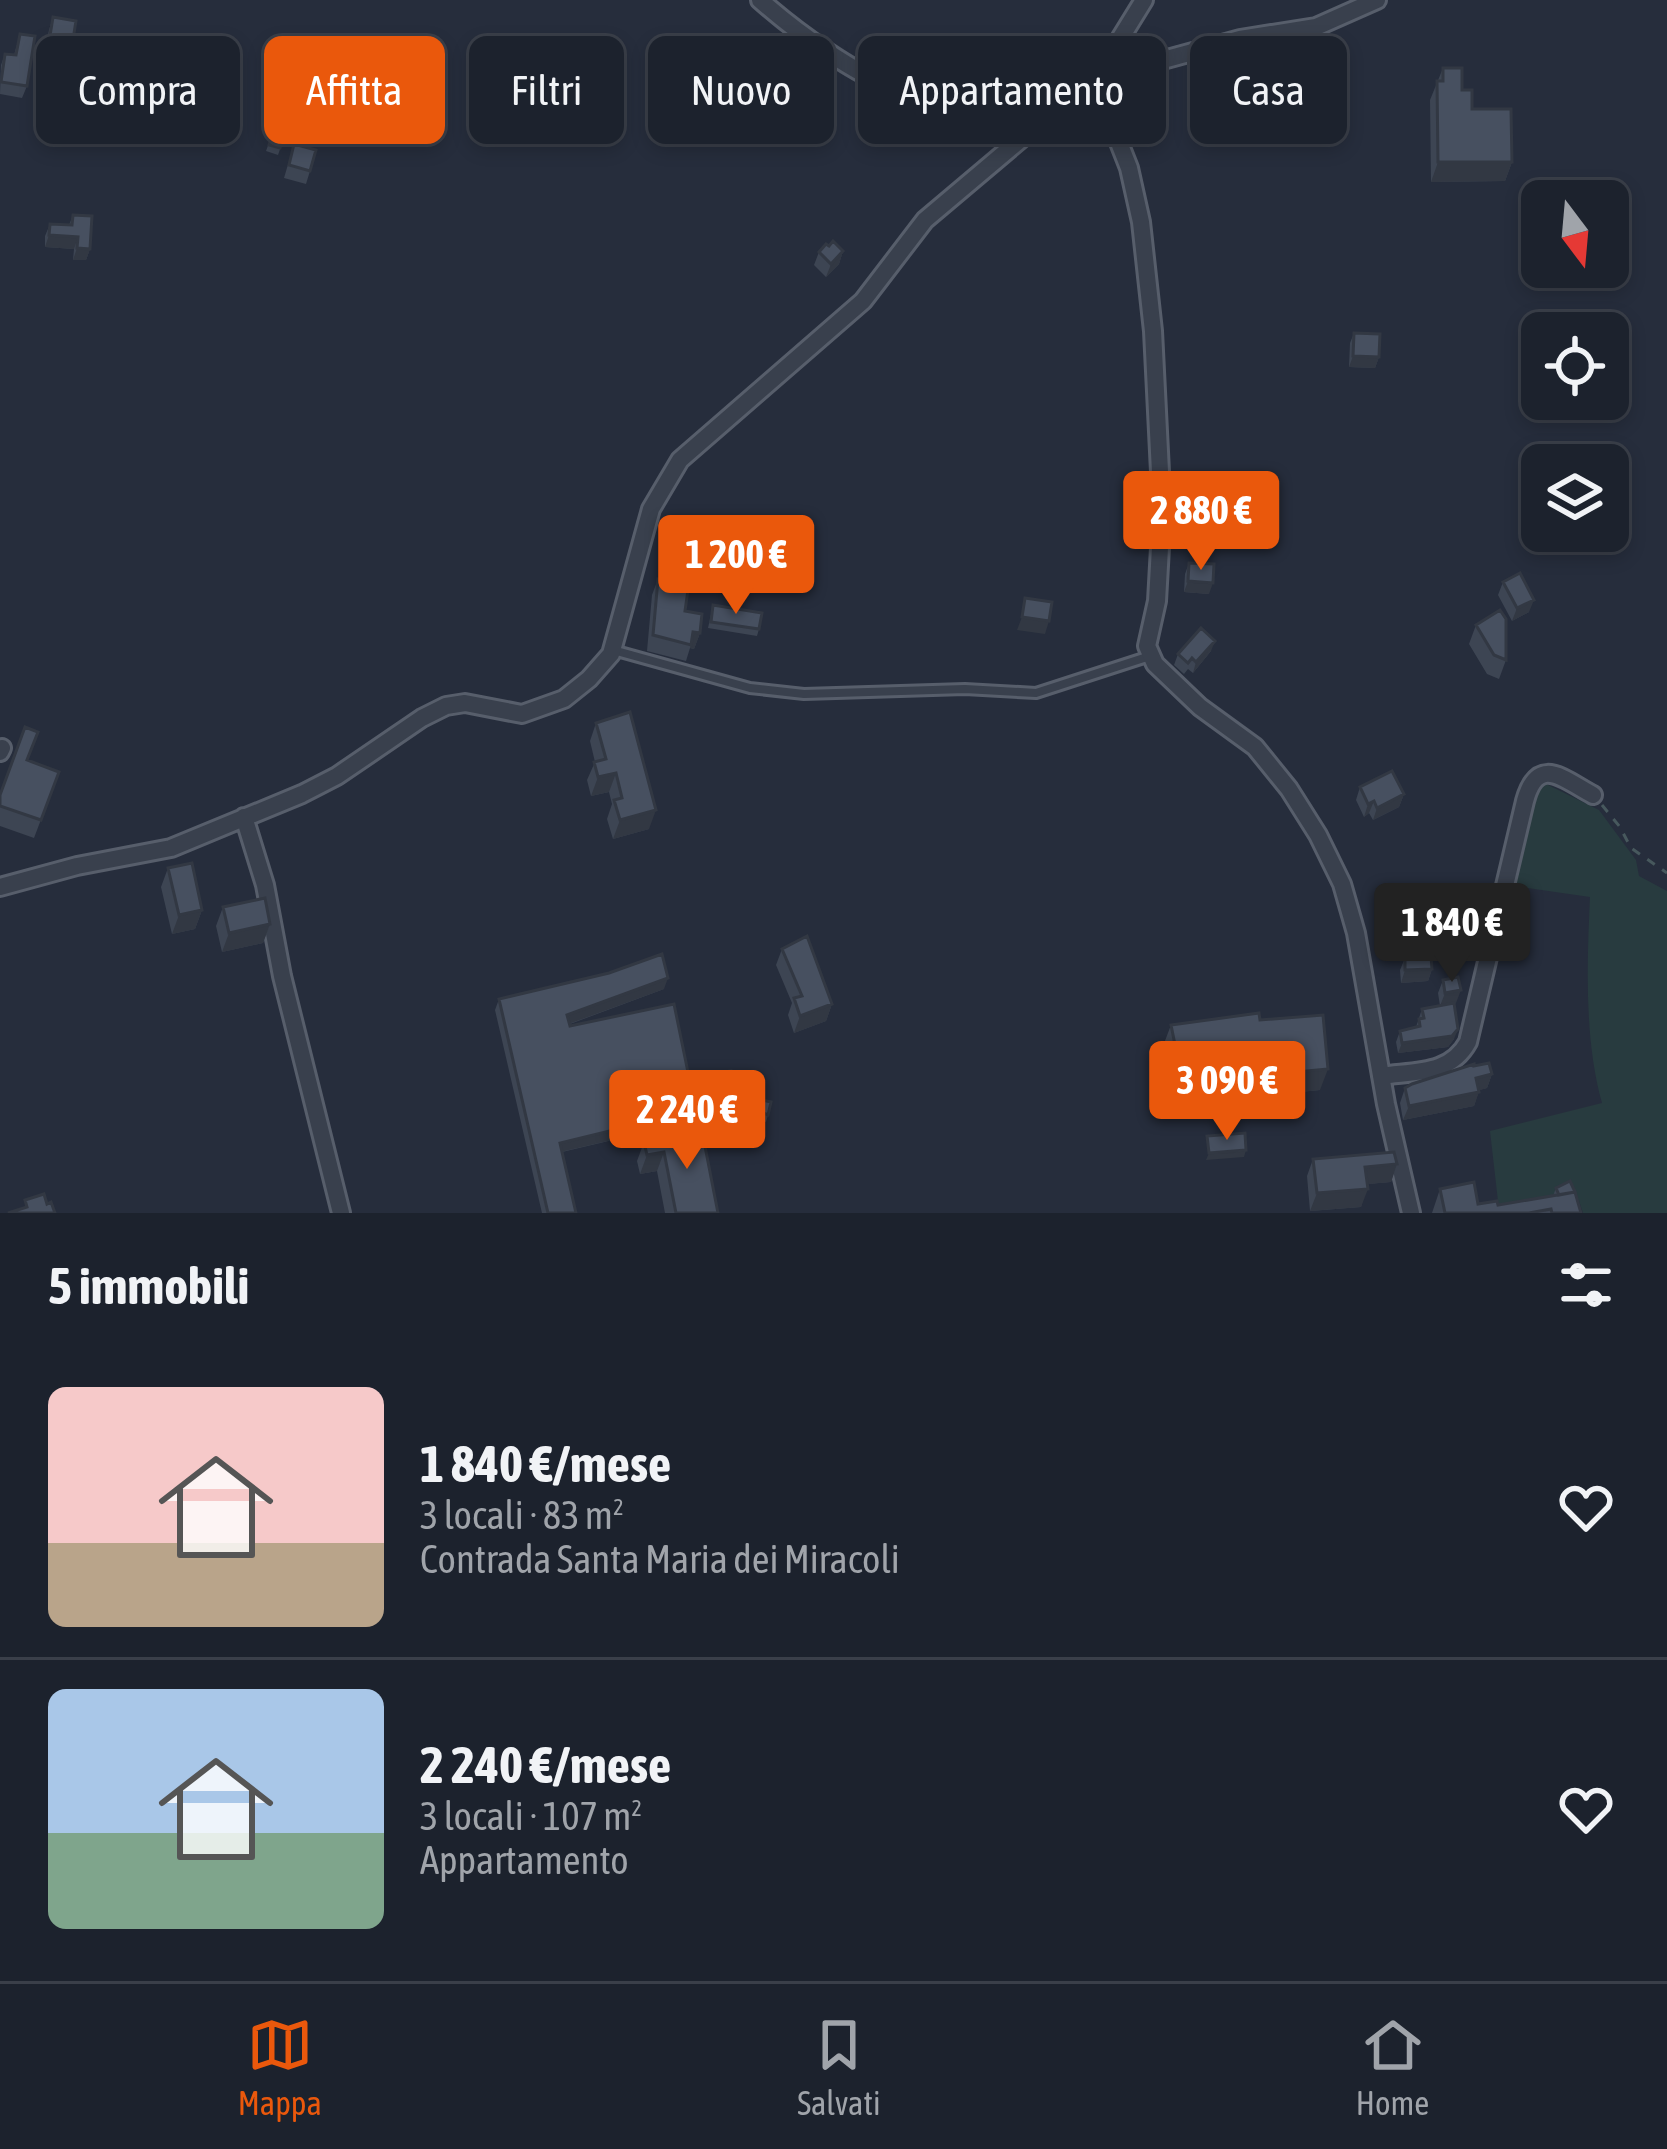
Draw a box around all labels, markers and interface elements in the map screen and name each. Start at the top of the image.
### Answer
chip: Compra [36,36,240,144]
chip: Affitta [264,36,445,144]
chip: Filtri [469,36,624,144]
chip: Nuovo [648,36,834,144]
chip: Appartamento [858,36,1166,144]
chip: Casa [1190,36,1347,144]
north arrow [1521,180,1629,288]
map controls [1521,180,1629,552]
button: locate [1521,312,1629,420]
button: layers [1521,444,1629,552]
pin: 2 880 € [1090,471,1312,573]
text: 2 880 € [1150,488,1252,532]
pin: 1 200 € [625,515,847,617]
text: 1 200 € [685,532,787,576]
pin: 1 840 € [1341,883,1563,985]
text: 1 840 € [1401,900,1503,944]
pin: 3 090 € [1116,1041,1338,1143]
text: 3 090 € [1176,1058,1278,1102]
pin: 2 240 € [576,1070,798,1172]
text: 2 240 € [636,1087,738,1131]
icon: filters [1553,1252,1619,1318]
text: 5 immobili [48,1256,249,1315]
text: 1 840 €/mese [420,1434,671,1493]
icon: home [144,1435,288,1579]
icon: heart [1553,1474,1619,1540]
text: 3 locali · 83 m² [420,1493,624,1537]
text: Contrada Santa Maria dei Miracoli [420,1537,900,1581]
text: 2 240 €/mese [420,1735,671,1794]
icon: home [144,1737,288,1881]
icon: heart [1553,1776,1619,1842]
text: 3 locali · 107 m² [420,1794,642,1838]
text: Appartamento [420,1838,629,1882]
tab: Mappa [238,2012,322,2122]
tab: Salvati [797,2012,880,2122]
tab: Home [1356,2012,1429,2122]

